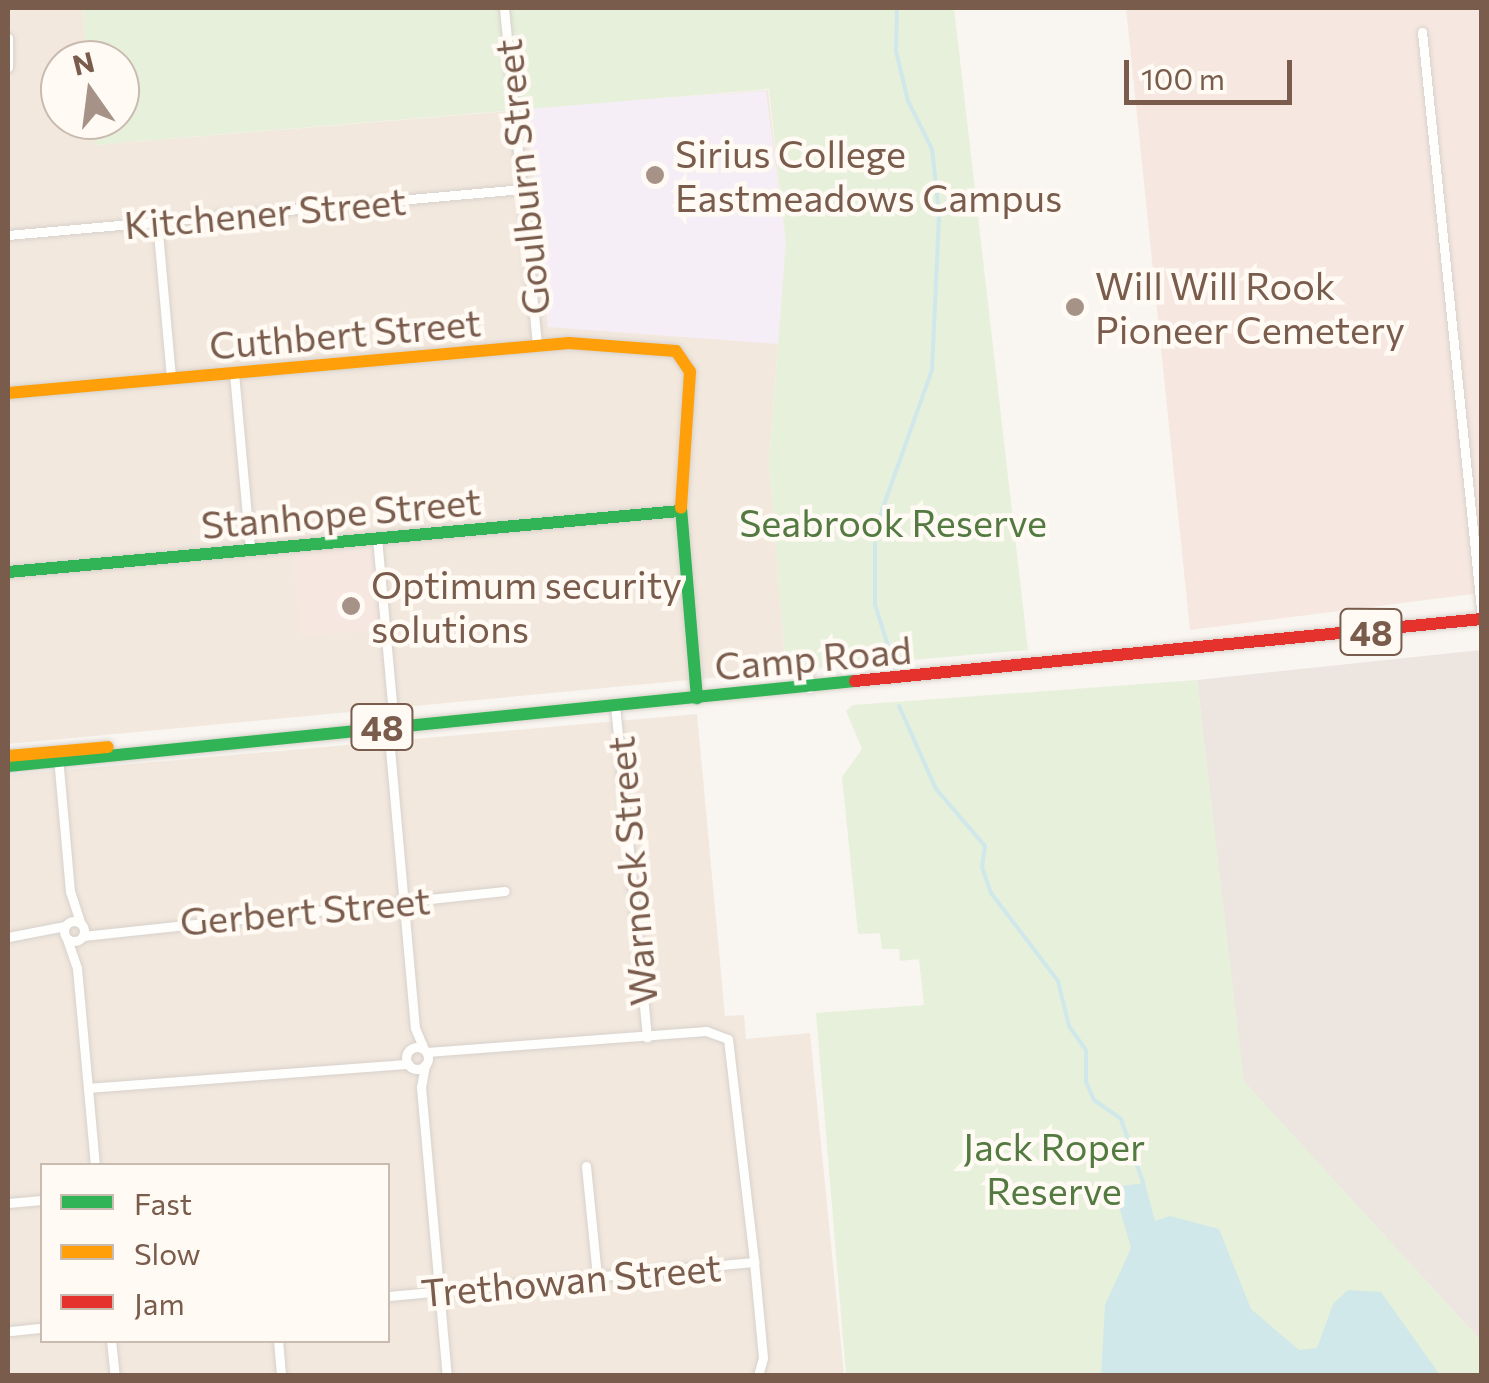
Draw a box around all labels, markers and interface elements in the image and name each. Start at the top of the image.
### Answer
street label: Goulburn Street [484,37,558,317]
north arrow [40,40,140,140]
scale bar [1129,40,1296,102]
text: N [69,44,98,82]
text: 100 m [1141,59,1225,96]
place label: Sirius College Eastmeadows Campus [675,130,1062,220]
marker: Sirius College Eastmeadows Campus [644,164,666,186]
street label: Kitchener Street [122,177,408,247]
place label: Will Will Rook Pioneer Cemetery [1095,262,1405,352]
marker: Will Will Rook Pioneer Cemetery [1064,296,1086,318]
street label: Cuthbert Street [207,298,483,368]
street label: Stanhope Street [199,477,483,547]
park label: Seabrook Reserve [739,499,1047,545]
place label: Optimum security solutions [371,561,682,650]
marker: Optimum security solutions [340,595,362,617]
road number: 48 [1338,602,1404,662]
street label: Camp Road [713,626,913,688]
road number: 48 [350,697,414,757]
street label: Warnock Street [597,734,665,1008]
street label: Gerbert Street [178,876,432,944]
park label: Jack Roper Reserve [963,1123,1145,1212]
legend [40,1163,390,1343]
text: Fast [134,1184,192,1221]
text: Slow [134,1234,201,1271]
street label: Trethowan Street [419,1243,723,1315]
text: Jam [134,1284,185,1321]

